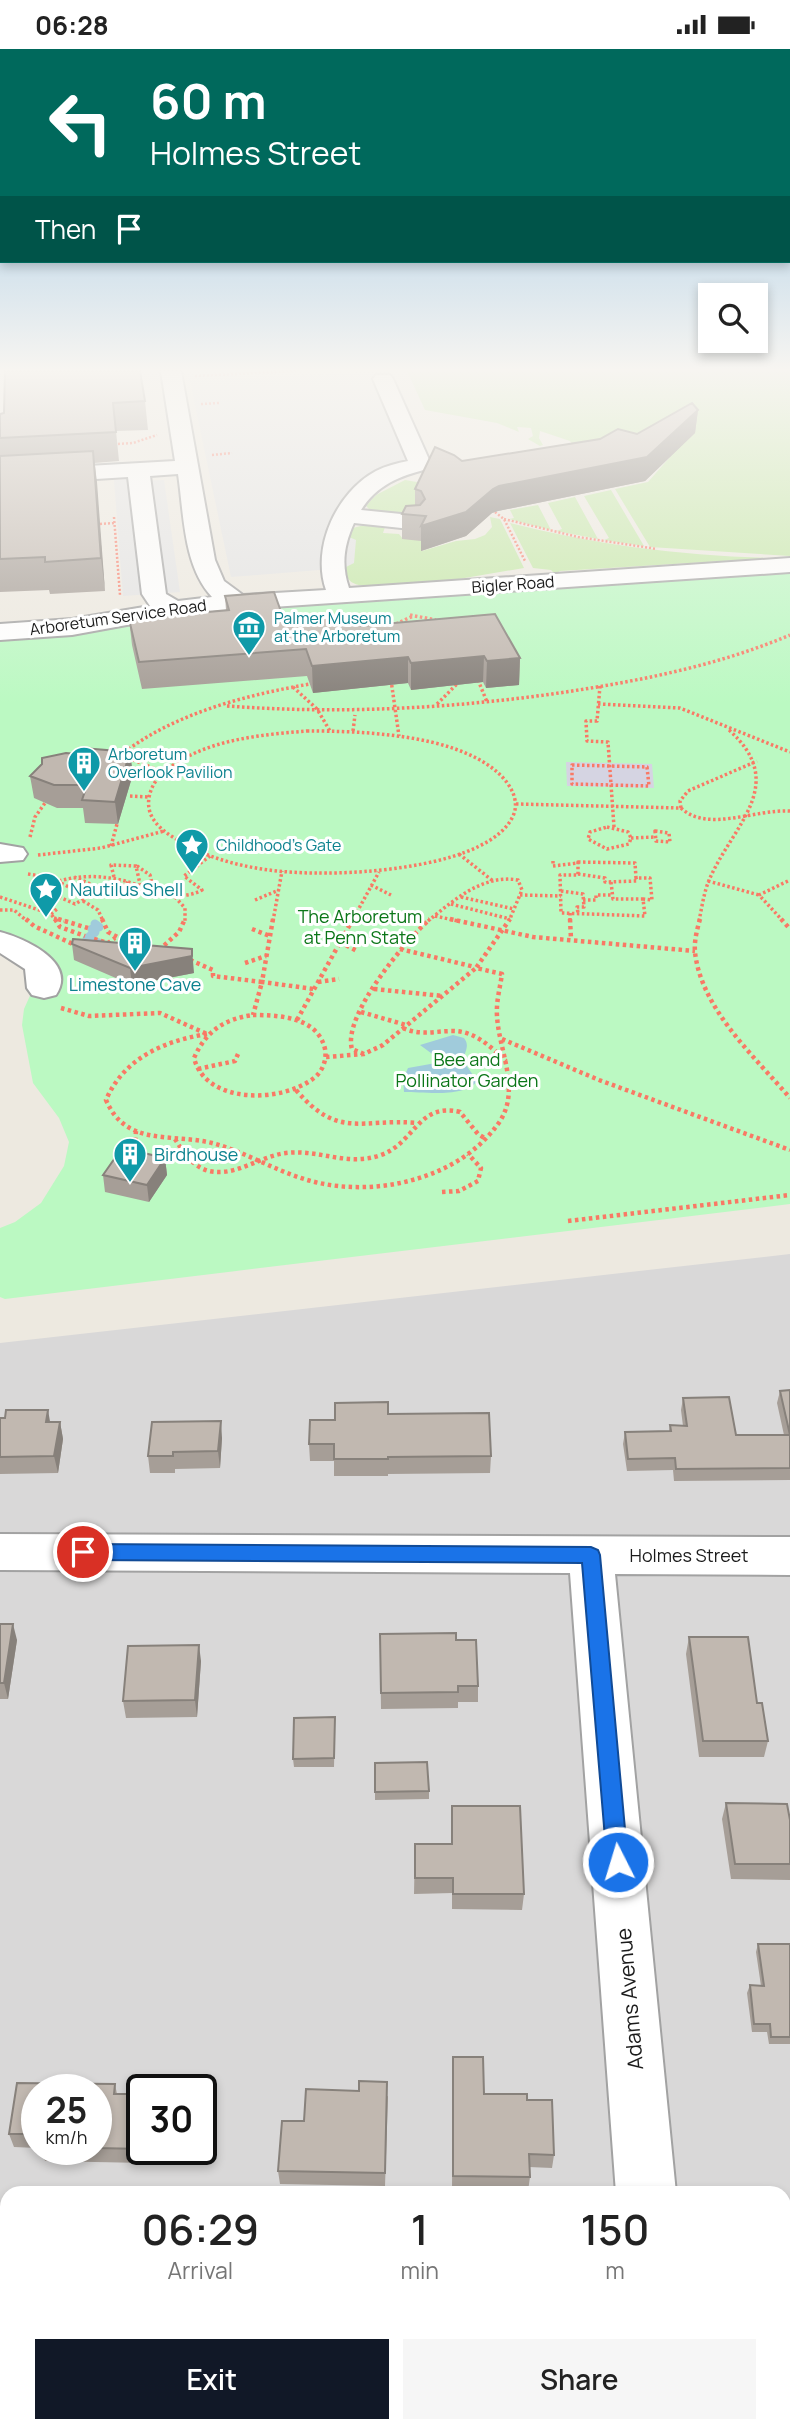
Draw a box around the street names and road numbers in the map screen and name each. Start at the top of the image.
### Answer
street label: Bigler Road [471,570,555,598]
street label: Arboretum Service Road [28,594,208,640]
street label: Holmes Street [630,1543,748,1567]
street label: Adams Avenue [609,1927,649,2071]

